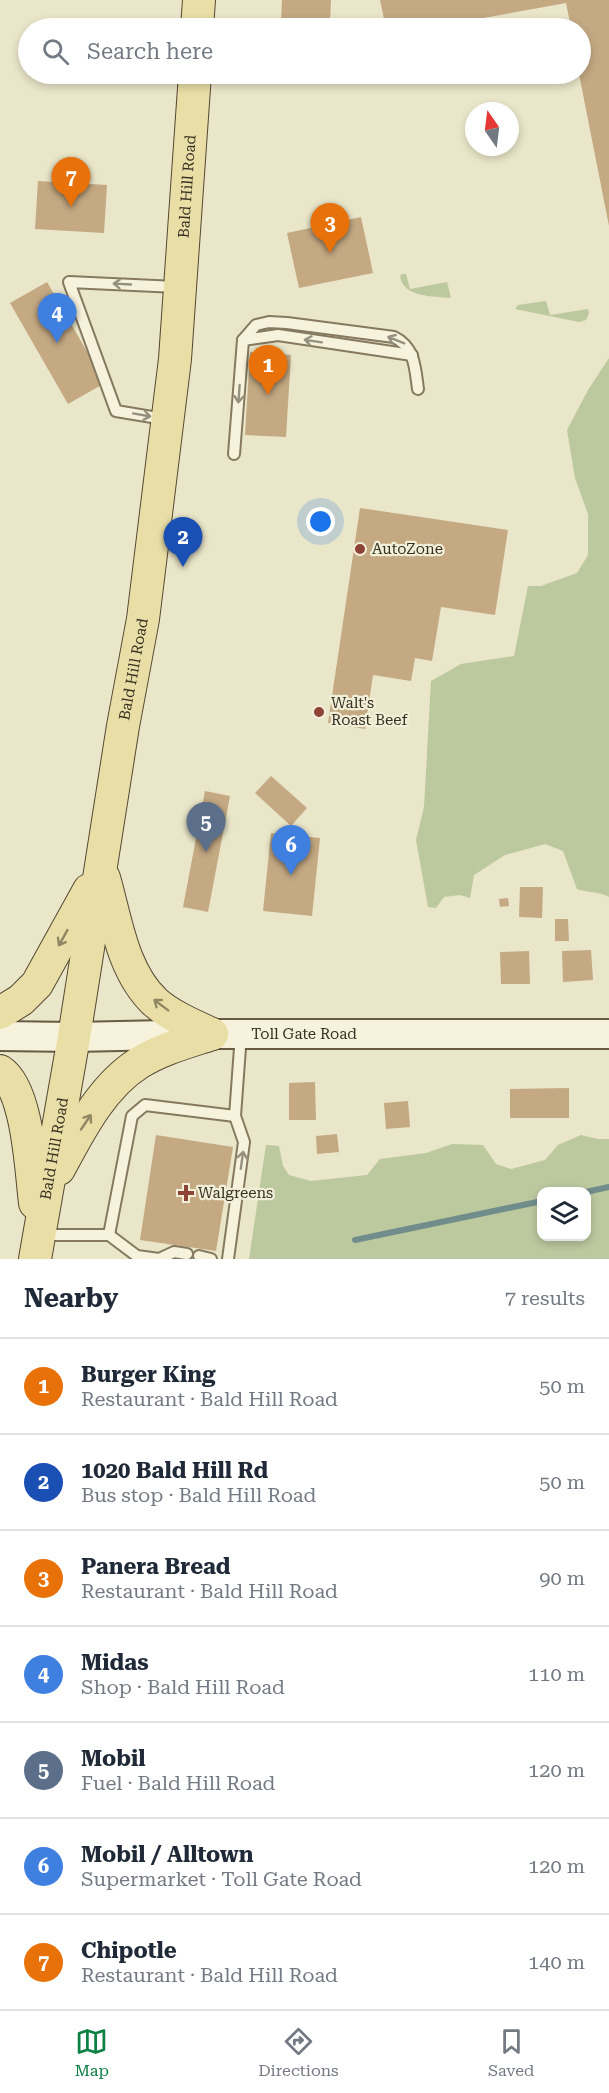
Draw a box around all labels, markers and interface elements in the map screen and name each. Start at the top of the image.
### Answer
search box [18,18,591,84]
icon: search [39,35,72,68]
text: Search here [87,39,213,64]
north arrow [465,102,519,156]
street label: Bald Hill Road [175,134,200,239]
pin: 7 [52,158,90,207]
pin: 3 [310,204,350,253]
one-way arrow [112,279,132,290]
pin: 4 [38,294,76,343]
one-way arrow [387,334,405,345]
one-way arrow [303,335,323,346]
pin: 1 [248,346,288,395]
one-way arrow [233,384,244,404]
one-way arrow [132,410,151,421]
your location [306,507,335,536]
pin: 2 [164,518,202,567]
place label: AutoZone [372,540,443,558]
marker: AutoZone [353,542,367,556]
street label: Bald Hill Road [115,616,152,722]
place label: Walt's Roast Beef [331,694,408,729]
marker: Walt's Roast Beef [312,705,326,719]
pin: 5 [186,802,226,852]
pin: 6 [272,826,310,875]
one-way arrow [57,929,69,946]
one-way arrow [154,999,170,1012]
street label: Toll Gate Road [251,1025,357,1043]
street label: Bald Hill Road [37,1096,72,1201]
one-way arrow [80,1114,92,1131]
one-way arrow [236,1150,247,1170]
place label: Walgreens [198,1184,273,1202]
marker: Walgreens [179,1186,193,1200]
map controls [537,1187,591,1241]
button: layers [537,1187,591,1241]
text: Nearby [24,1283,118,1313]
text: 7 results [505,1286,585,1310]
text: Burger King [81,1362,216,1387]
text: 1 [38,1374,49,1398]
text: 50 m [539,1374,585,1398]
text: Restaurant · Bald Hill Road [81,1387,338,1411]
text: 1020 Bald Hill Rd [81,1458,268,1483]
text: 2 [38,1470,49,1494]
text: 50 m [539,1470,585,1494]
text: Bus stop · Bald Hill Road [81,1483,316,1507]
text: Panera Bread [81,1554,231,1579]
text: 3 [38,1566,49,1590]
text: 90 m [539,1566,585,1590]
text: Restaurant · Bald Hill Road [81,1579,338,1603]
text: Midas [81,1650,149,1675]
text: 4 [38,1662,49,1686]
text: 110 m [528,1662,585,1686]
text: Shop · Bald Hill Road [81,1675,285,1699]
text: Mobil [81,1746,146,1771]
text: 5 [38,1758,49,1782]
text: 120 m [528,1758,585,1782]
text: Fuel · Bald Hill Road [81,1771,275,1795]
text: Mobil / Alltown [81,1842,253,1867]
text: 6 [38,1854,49,1878]
text: 120 m [528,1854,585,1878]
text: Supermarket · Toll Gate Road [81,1867,362,1891]
text: Chipotle [81,1938,177,1963]
text: 7 [38,1950,49,1974]
text: 140 m [528,1950,585,1974]
text: Restaurant · Bald Hill Road [81,1963,338,1987]
tab: Map [75,2025,109,2080]
tab: Directions [258,2025,339,2080]
tab: Saved [488,2025,534,2080]

